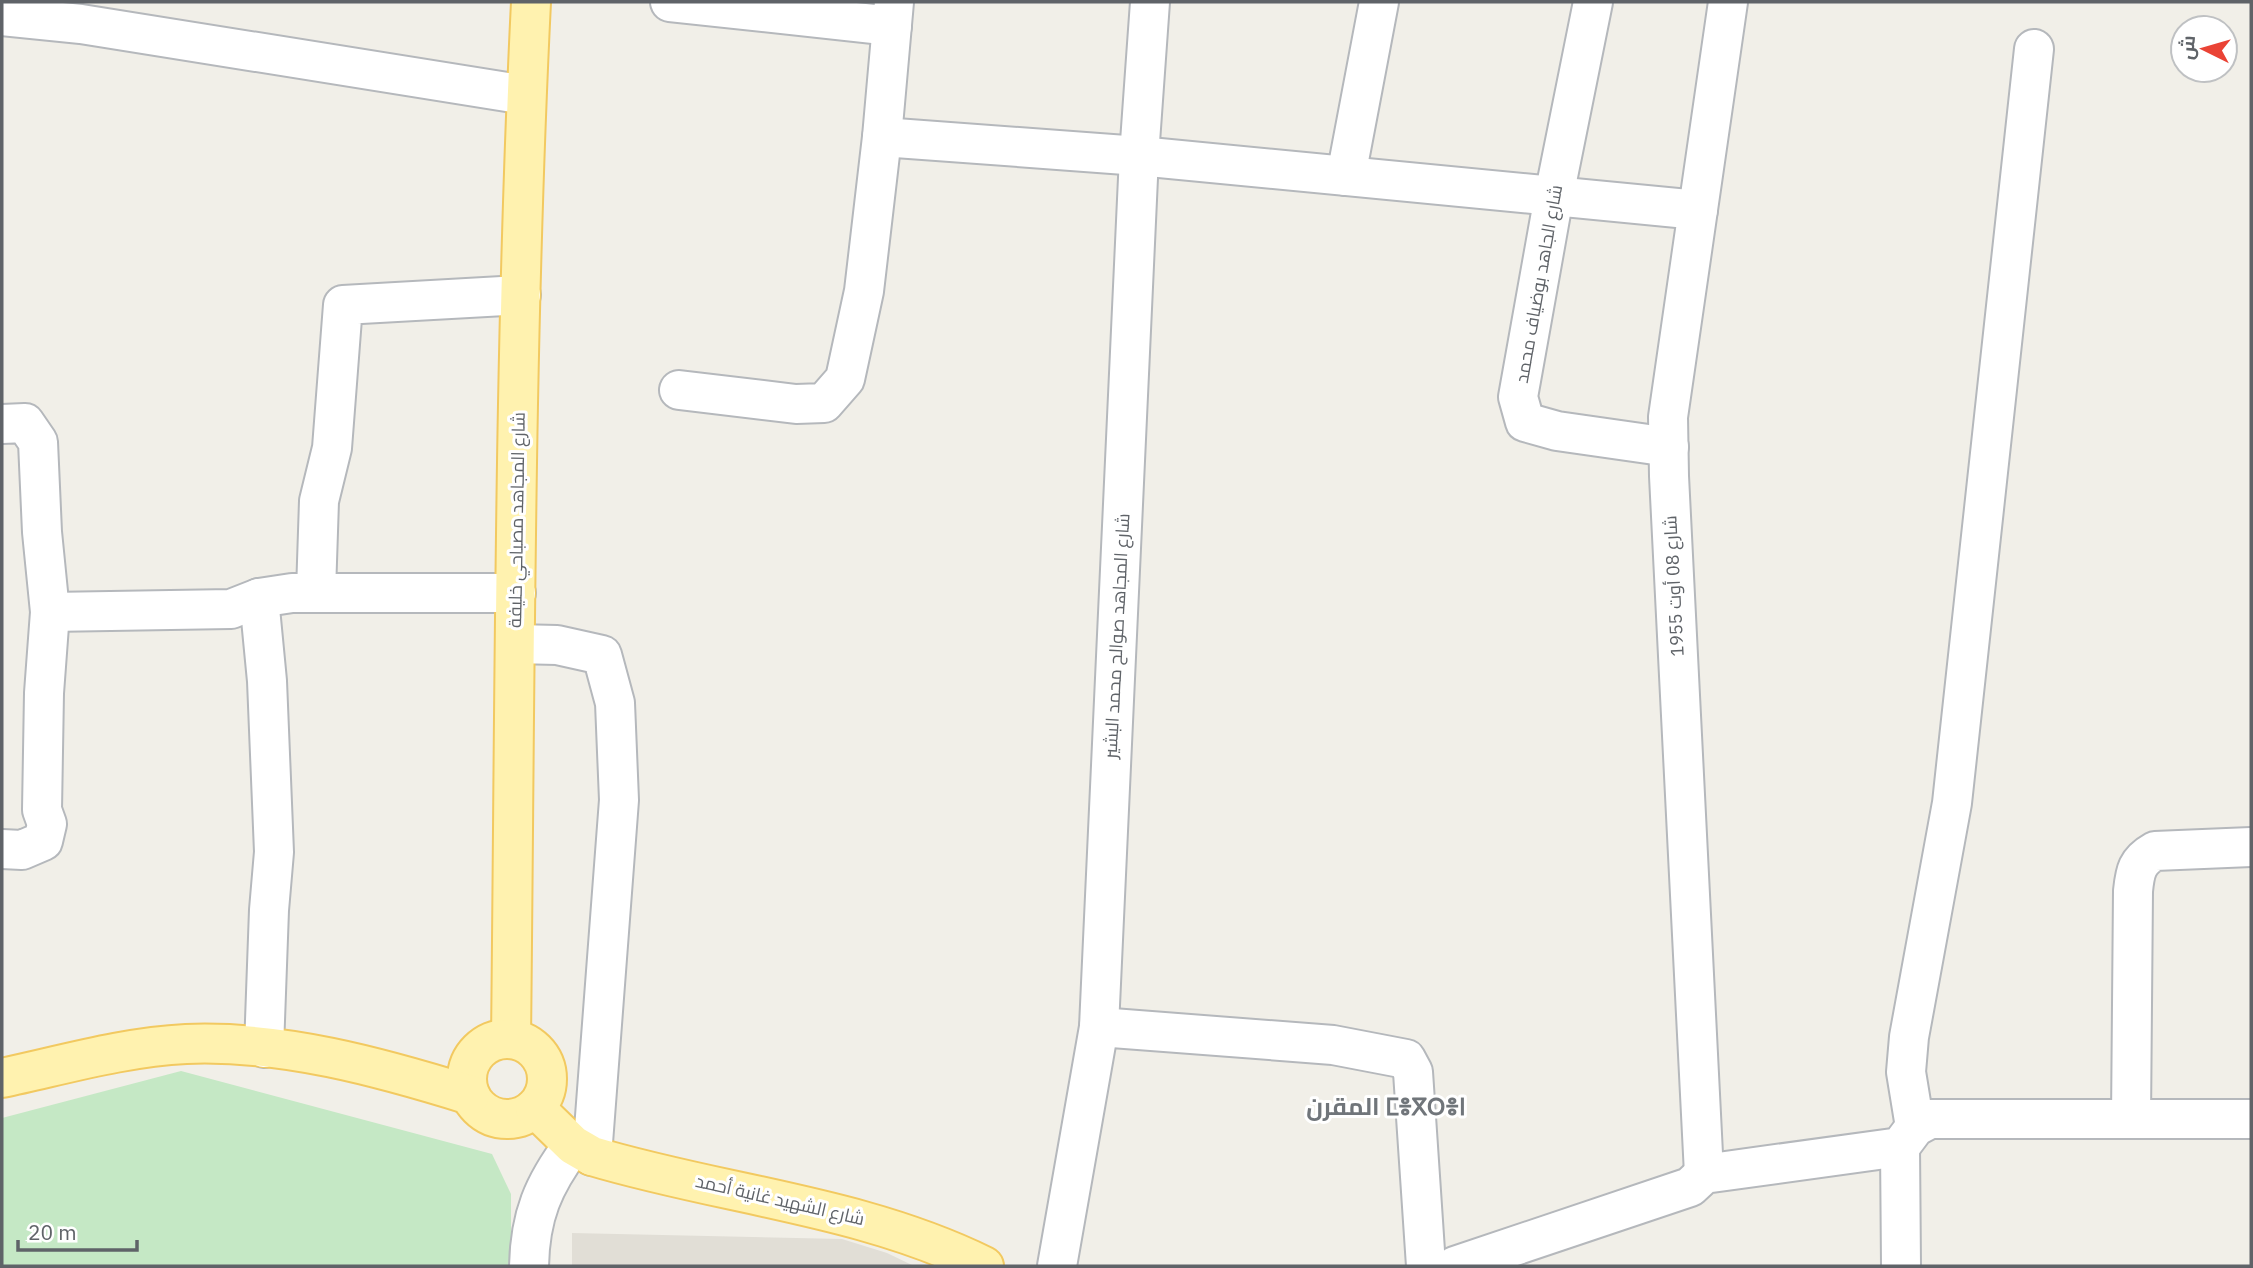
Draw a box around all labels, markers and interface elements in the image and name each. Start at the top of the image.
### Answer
north arrow [2169,14,2239,84]
text: ش [2174,34,2200,61]
street label: شارع الجاهد بوضياف محمد [1510,183,1568,385]
street label: شارع المجاهد مصباحي خليفة [503,412,533,628]
street label: شارع المجاهد صوالح محمد البشير [1099,513,1135,760]
street label: شارع 08 أوت 1955 [1658,515,1690,657]
district label: المقرن ⵎⴻⴳⵔⴻⵏ [1306,1090,1466,1122]
street label: شارع الشهيد غانية أحمد [693,1169,867,1231]
scale bar [18,1208,136,1252]
text: 20 m [28,1218,77,1246]

